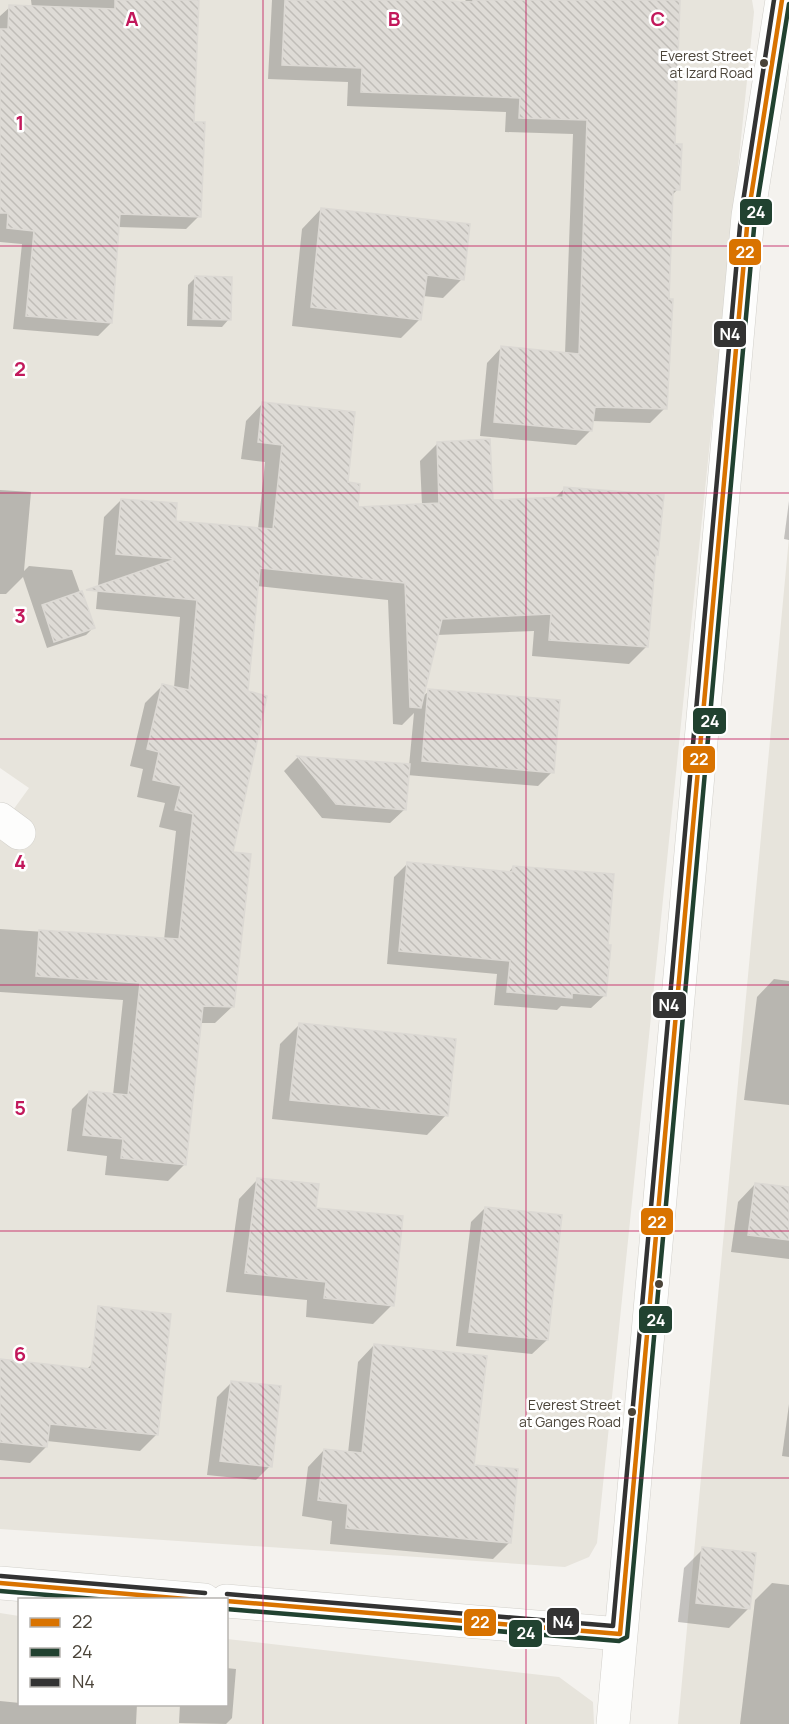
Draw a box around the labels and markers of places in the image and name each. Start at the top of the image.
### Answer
place label: Everest Street at Izard Road [660,46,753,82]
marker: Everest Street at Izard Road [758,57,770,69]
unlabelled marker [653,1278,665,1290]
place label: Everest Street at Ganges Road [519,1395,621,1431]
marker: Everest Street at Ganges Road [626,1406,638,1418]

